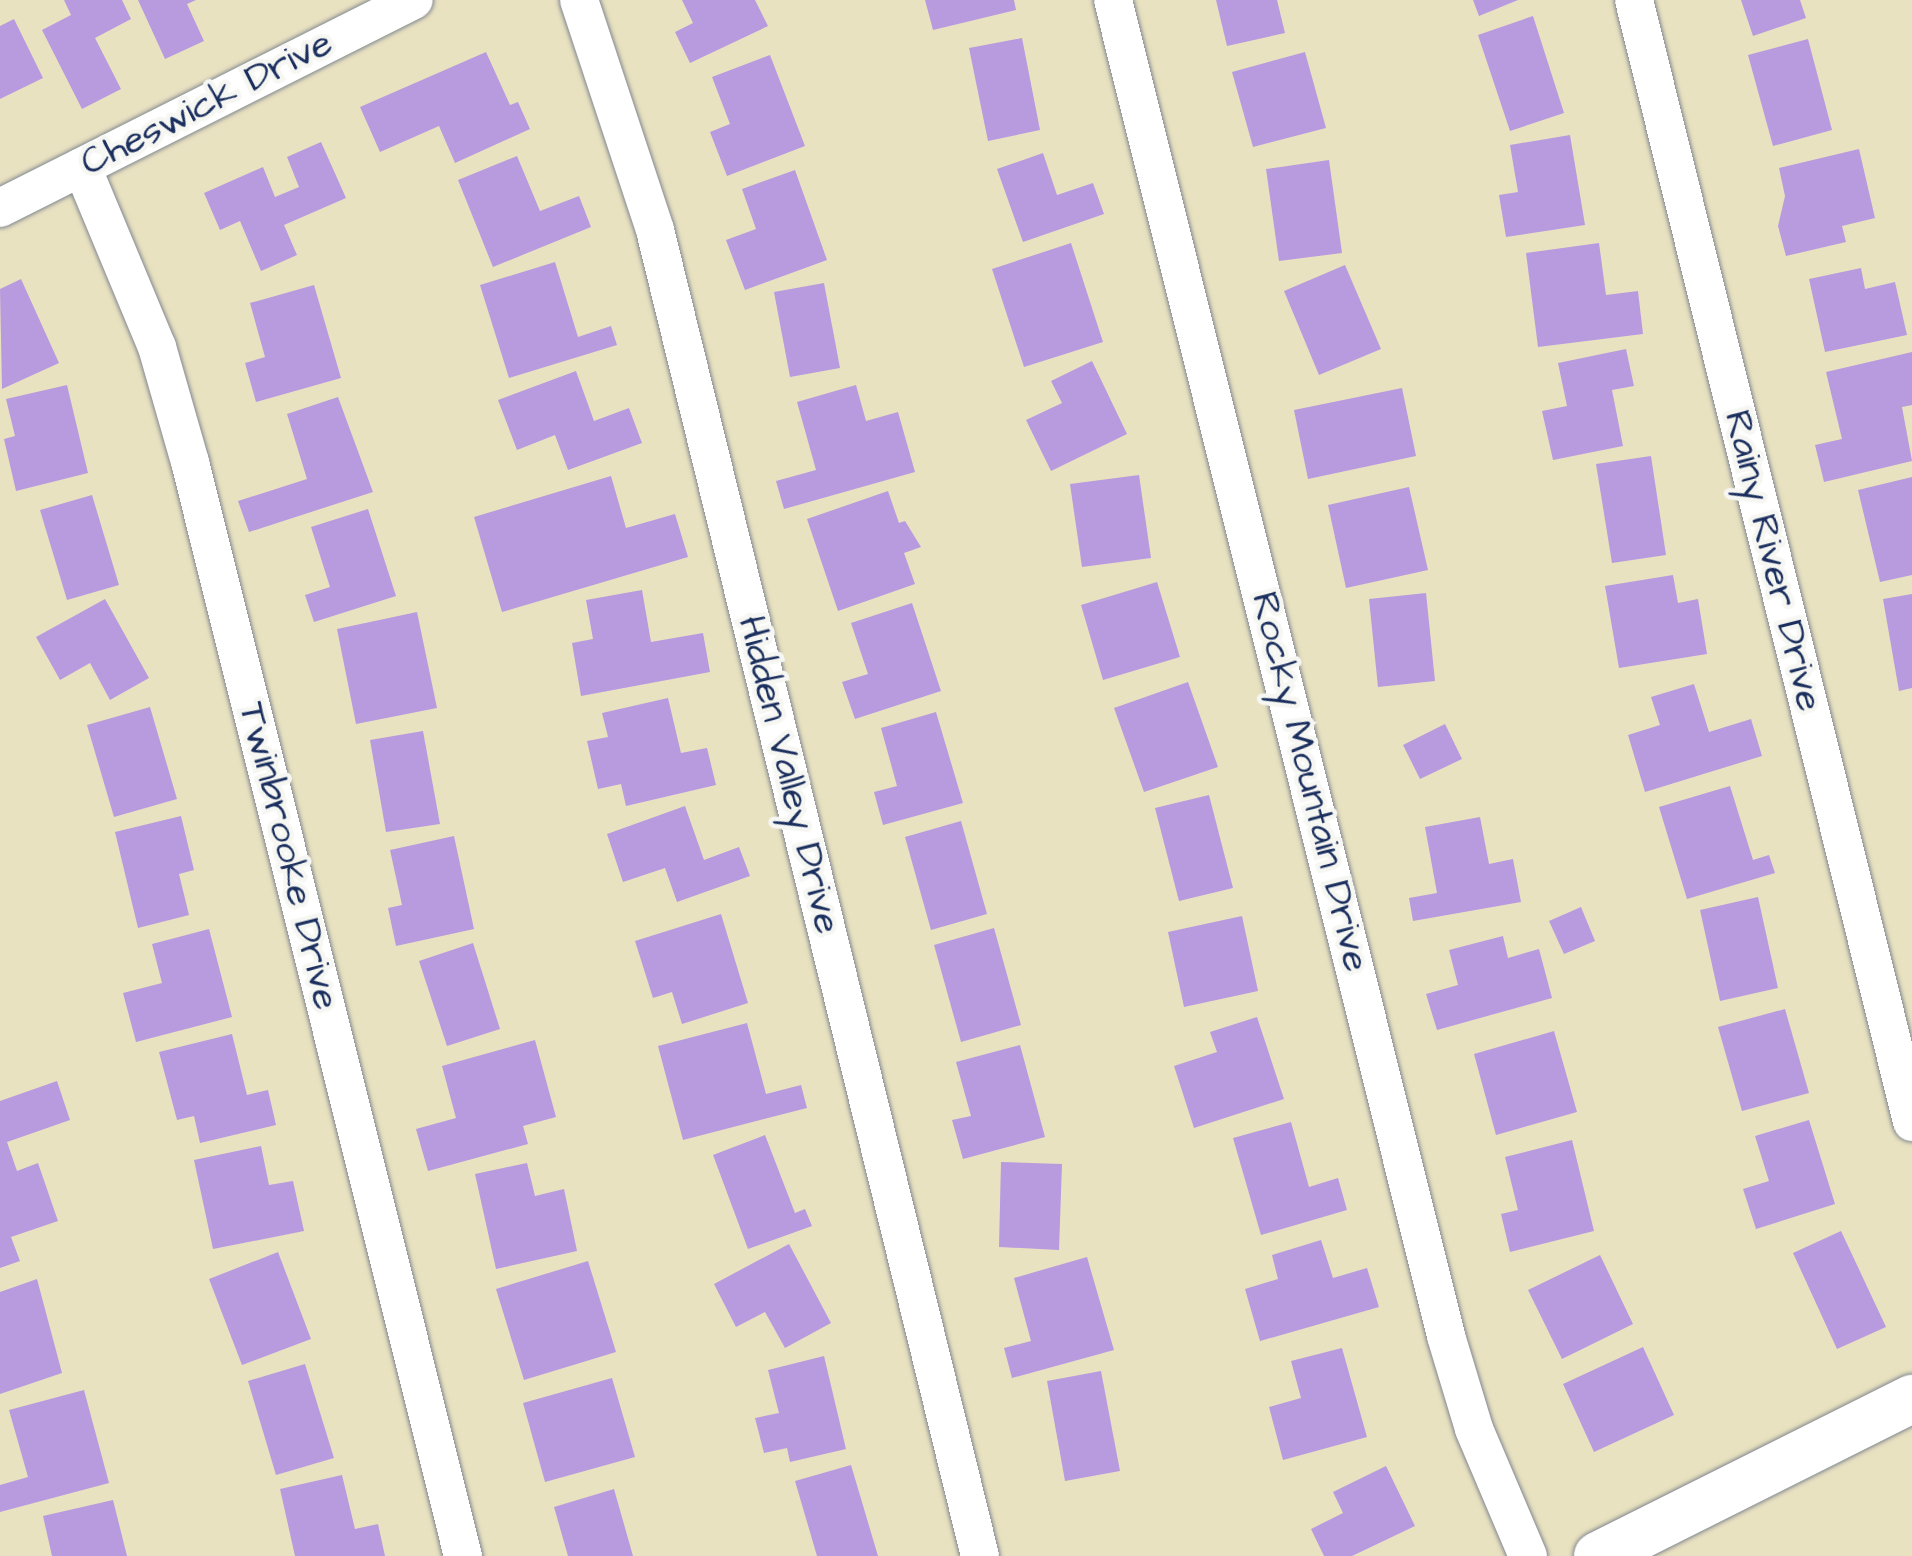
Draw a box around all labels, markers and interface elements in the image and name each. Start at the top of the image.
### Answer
street label: Cheswick Drive [74,21,340,187]
street label: Rainy River Drive [1713,406,1831,716]
street label: Rocky Mountain Drive [1240,588,1378,976]
street label: Hidden Valley Drive [726,611,850,939]
street label: Twinbrooke Drive [228,698,348,1014]

